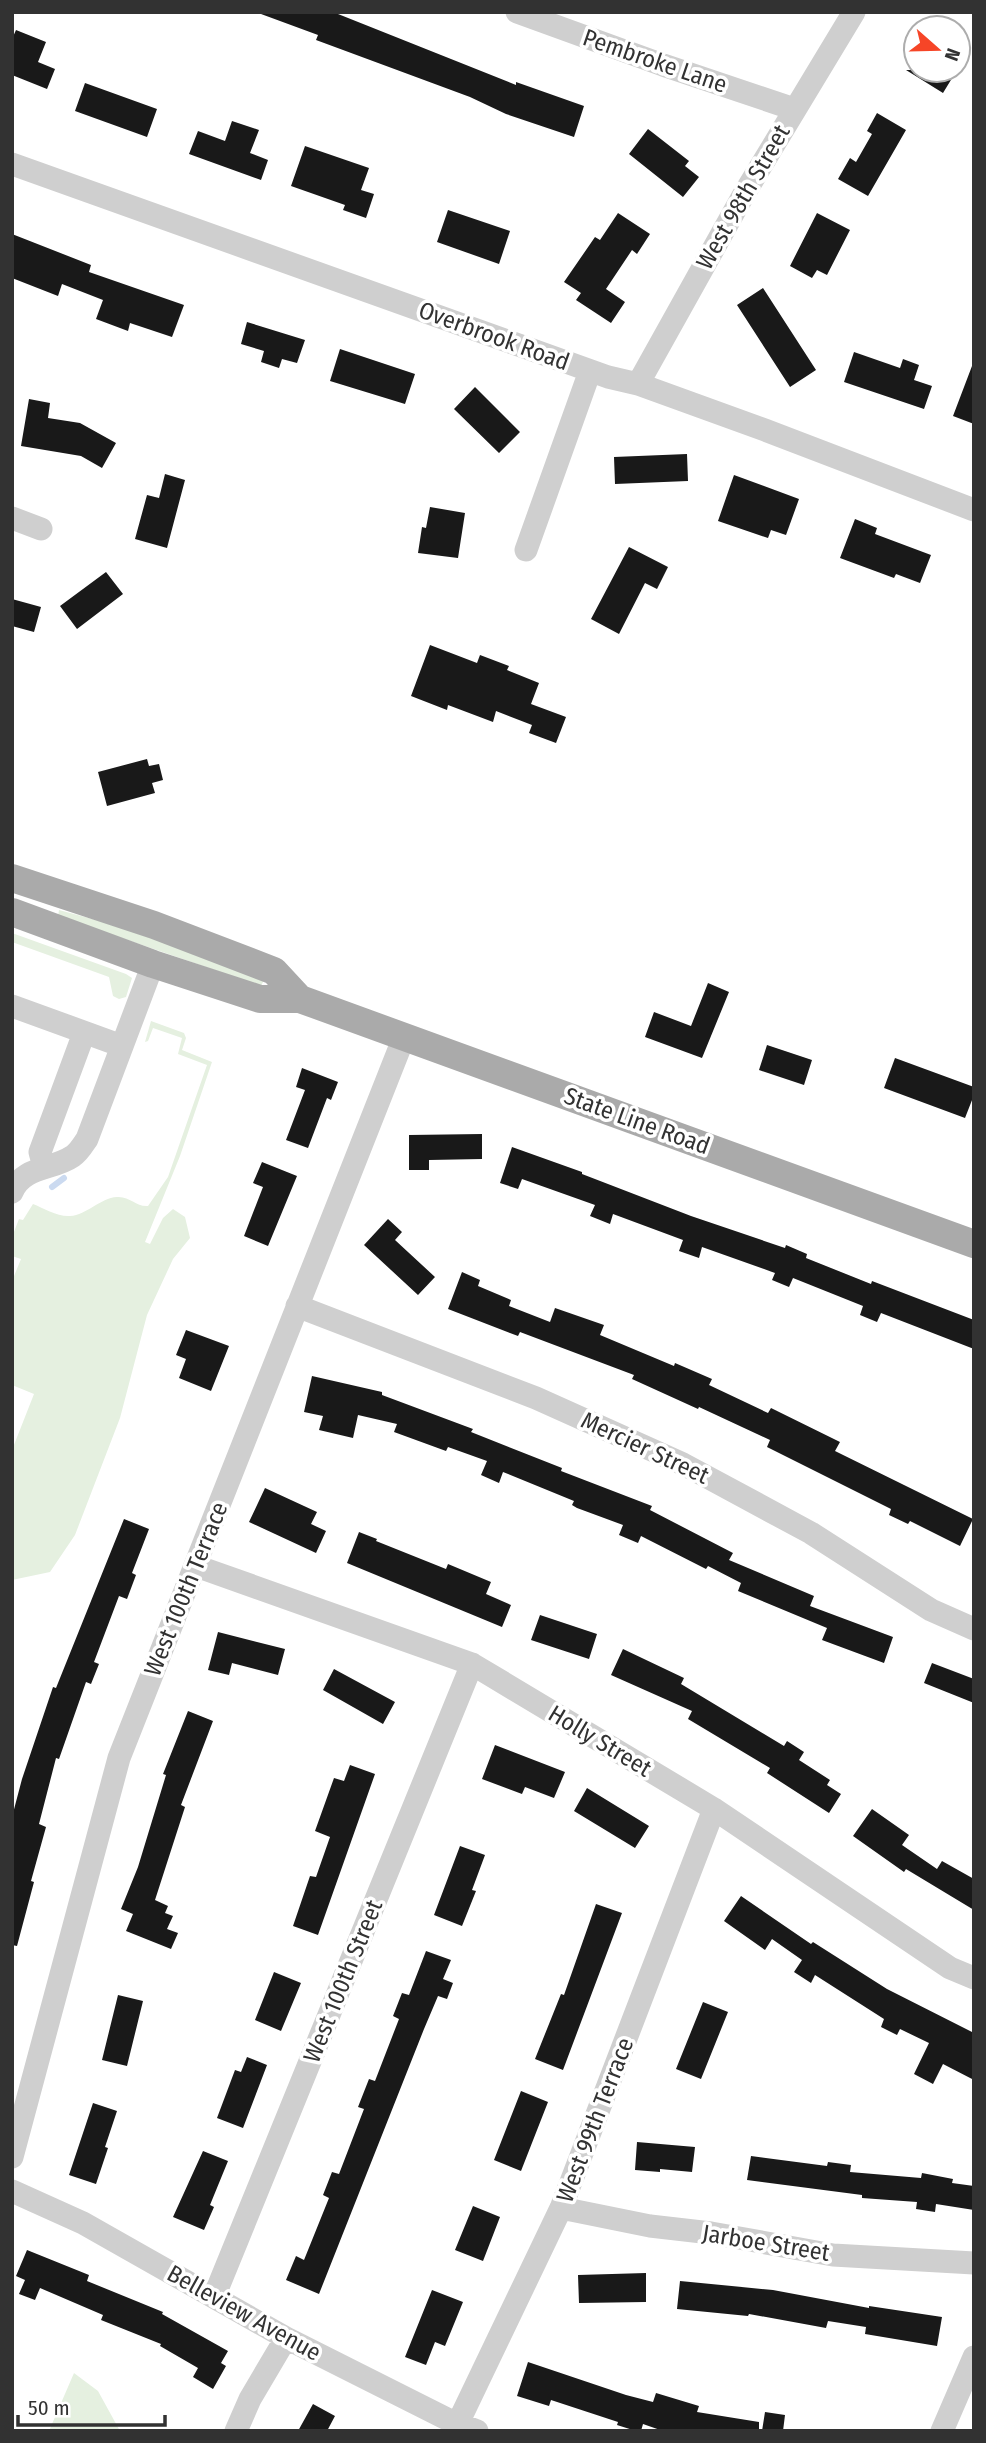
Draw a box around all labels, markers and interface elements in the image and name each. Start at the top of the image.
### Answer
north arrow [902,14,972,84]
street label: Pembroke Lane [579,23,731,99]
text: N [940,45,965,64]
street label: West 98th Street [690,120,796,274]
street label: Overbrook Road [415,296,573,376]
street label: State Line Road [560,1082,714,1160]
street label: Mercier Street [577,1406,714,1490]
street label: West 100th Terrace [138,1498,234,1680]
street label: Holly Street [544,1699,657,1783]
street label: West 100th Street [298,1895,388,2066]
street label: West 99th Terrace [551,2034,639,2206]
street label: Jarboe Street [700,2219,832,2267]
street label: Belleview Avenue [162,2259,326,2367]
scale bar [18,2384,164,2428]
text: 50 m [28,2395,70,2421]

